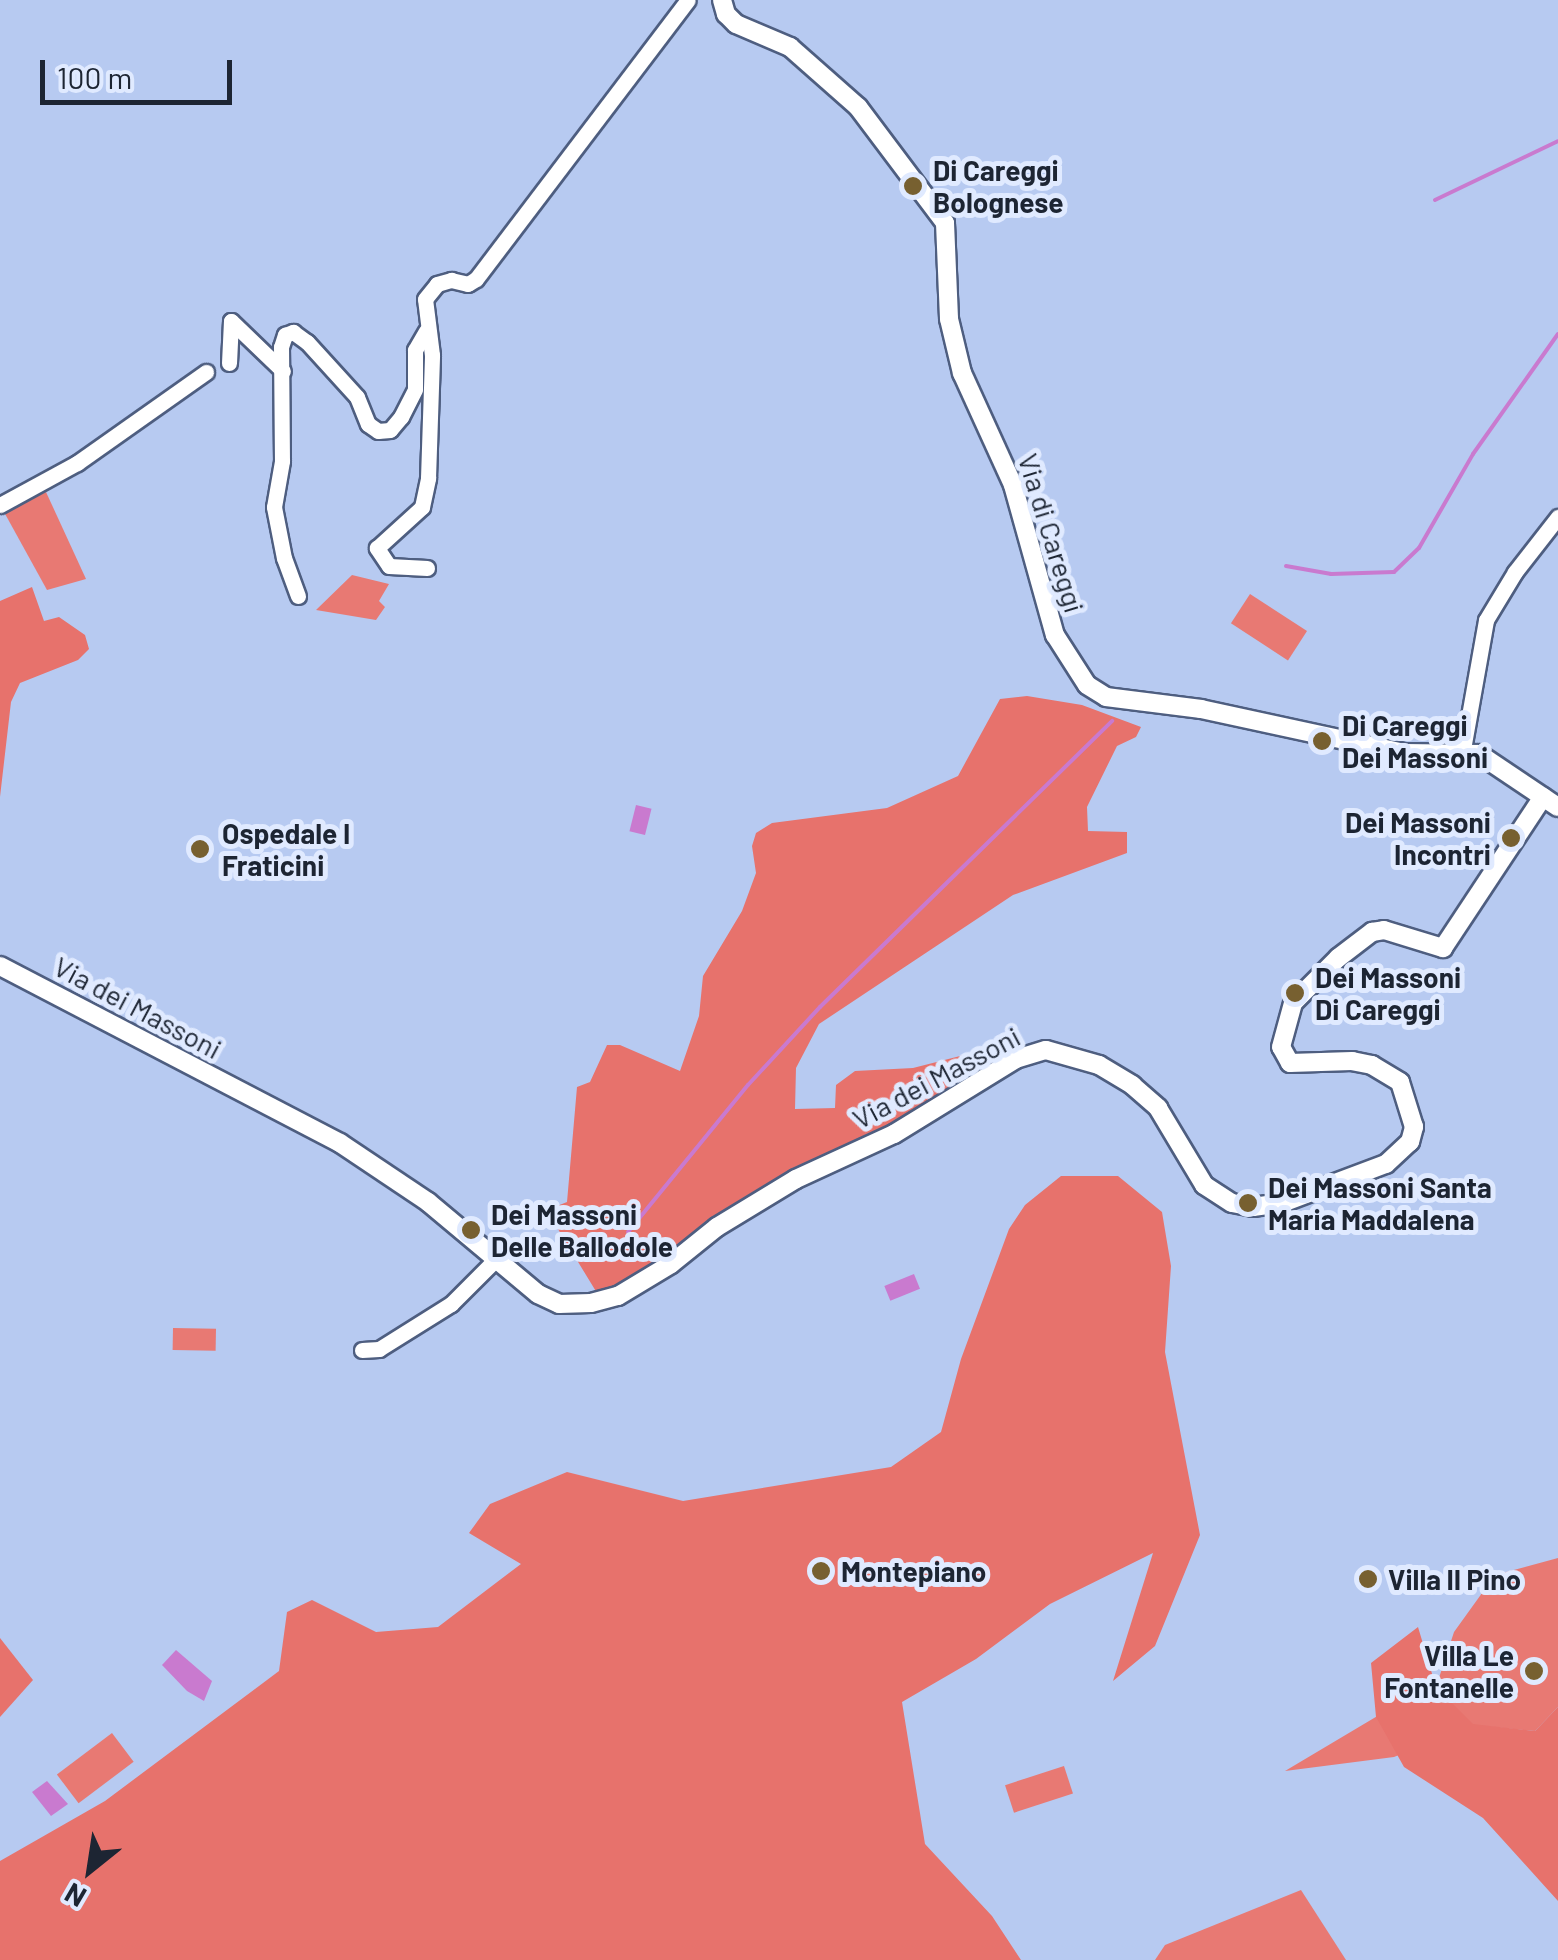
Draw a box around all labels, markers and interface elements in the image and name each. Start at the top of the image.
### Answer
scale bar [45,40,238,102]
text: 100 m [57,59,132,95]
place label: Di Careggi Bolognese [933,153,1064,219]
marker: Di Careggi Bolognese [902,175,924,197]
street label: Via di Careggi [1012,449,1092,617]
place label: Di Careggi Dei Massoni [1342,708,1488,774]
marker: Di Careggi Dei Massoni [1311,730,1333,752]
place label: Dei Massoni Incontri [1345,805,1491,871]
place label: Ospedale I Fraticini [222,816,350,882]
marker: Dei Massoni Incontri [1500,827,1522,849]
marker: Ospedale I Fraticini [187,836,213,862]
street label: Via dei Massoni [49,949,227,1065]
place label: Dei Massoni Di Careggi [1315,960,1461,1026]
marker: Dei Massoni Di Careggi [1284,982,1306,1004]
street label: Via dei Massoni [847,1019,1025,1135]
place label: Dei Massoni Santa Maria Maddalena [1268,1170,1492,1236]
marker: Dei Massoni Santa Maria Maddalena [1237,1192,1259,1214]
place label: Dei Massoni Delle Ballodole [491,1197,673,1263]
marker: Dei Massoni Delle Ballodole [460,1219,482,1241]
place label: Montepiano [841,1554,986,1588]
marker: Montepiano [810,1560,832,1582]
place label: Villa Il Pino [1388,1562,1521,1596]
marker: Villa Il Pino [1357,1568,1379,1590]
place label: Villa Le Fontanelle [1384,1638,1514,1704]
marker: Villa Le Fontanelle [1523,1660,1545,1682]
north arrow [40,1820,140,1920]
text: N [58,1877,92,1915]

